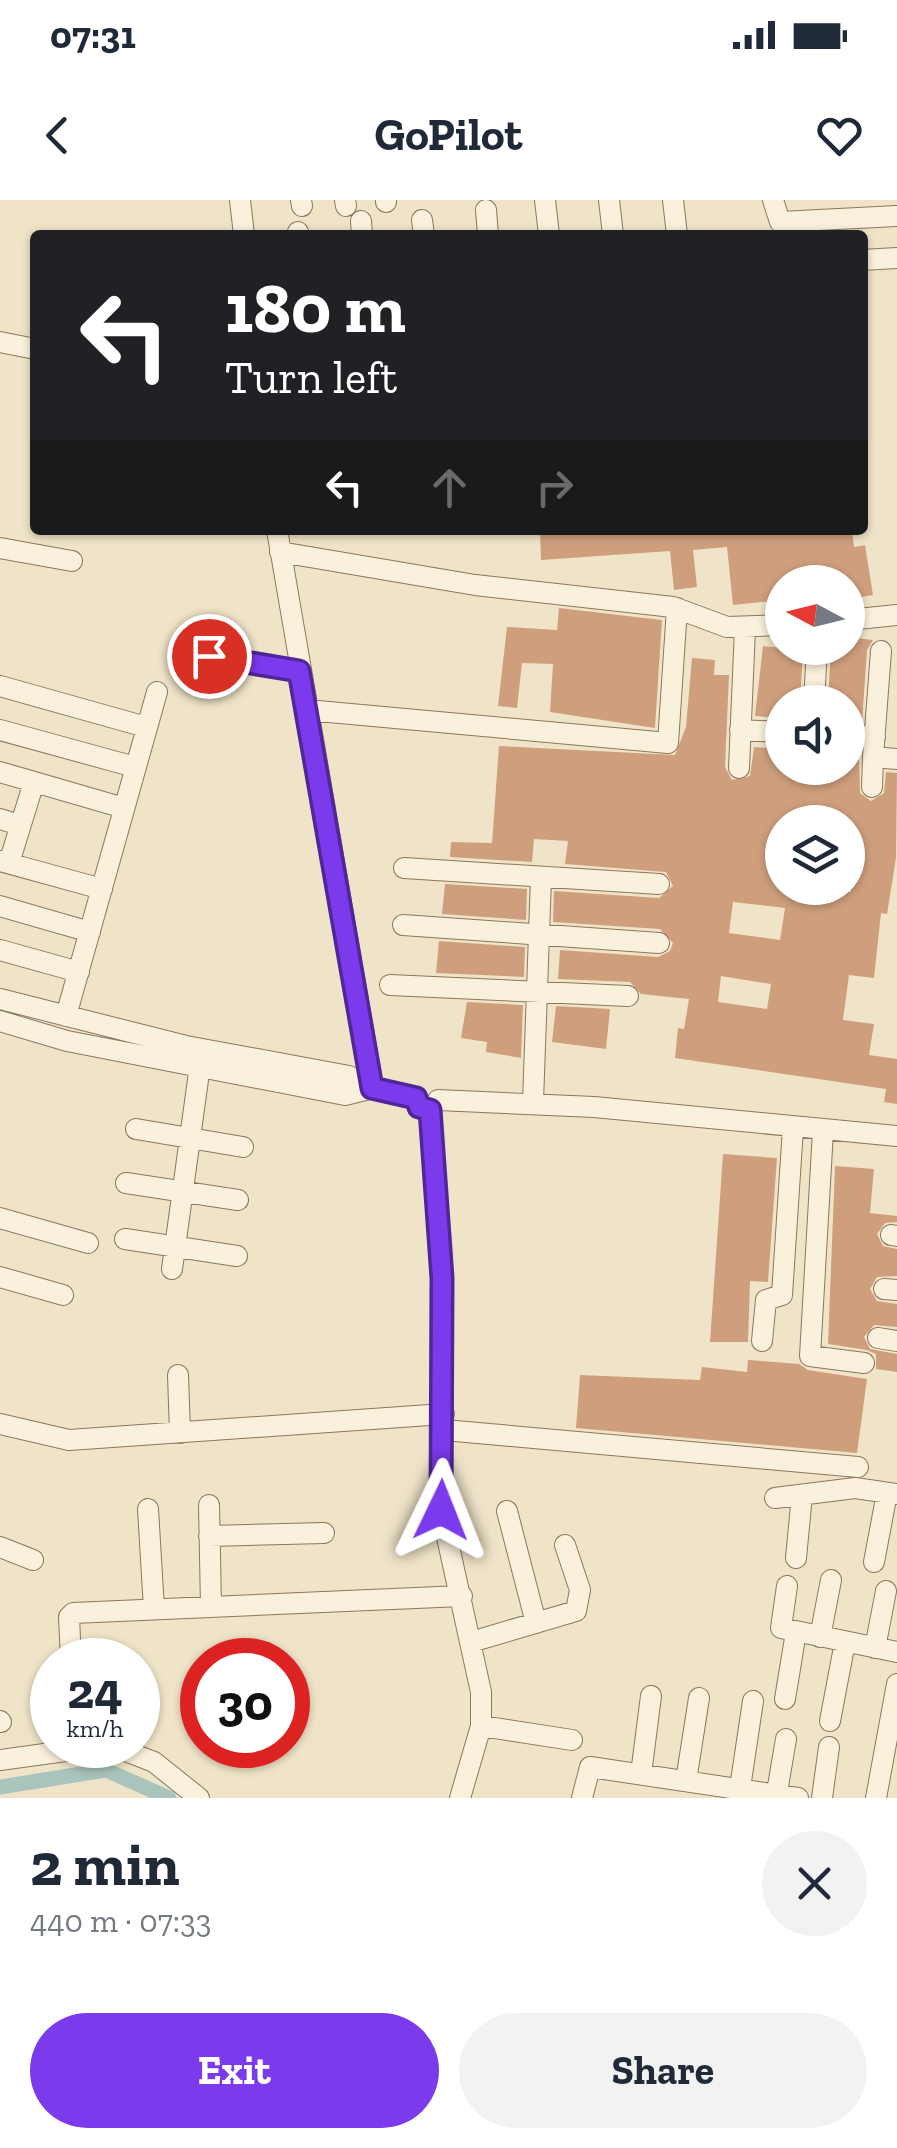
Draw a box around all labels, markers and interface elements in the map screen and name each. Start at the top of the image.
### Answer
text: 07:31 [50,12,136,58]
icon: back [30,108,85,163]
text: GoPilot [375,108,522,162]
icon: heart [812,108,867,163]
text: 180 m [225,266,406,350]
icon: left [60,270,190,400]
text: Turn left [225,351,397,405]
icon: left [317,460,372,515]
icon: ahead [422,460,477,515]
icon: right [527,460,582,515]
north arrow [765,565,865,665]
map controls [765,565,865,905]
pin [167,614,252,699]
icon: arrive [182,629,237,684]
button: sound [765,685,865,785]
button: layers [765,805,865,905]
position arrow [389,1458,493,1562]
speed limit sign: 30 [180,1638,310,1768]
text: 24 [67,1661,123,1721]
text: km/h [66,1713,124,1743]
text: 2 min [30,1828,180,1900]
button: close [762,1831,867,1936]
text: 440 m · 07:33 [30,1902,211,1940]
button: Exit [30,2013,439,2128]
button: Share [459,2013,867,2128]

